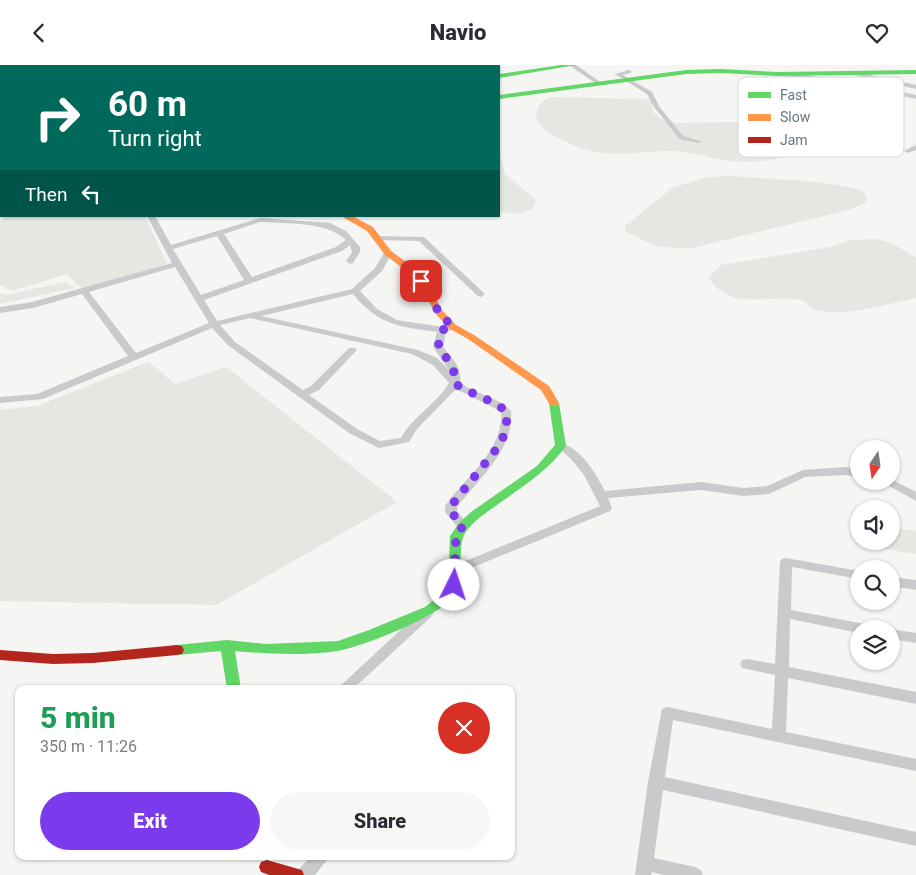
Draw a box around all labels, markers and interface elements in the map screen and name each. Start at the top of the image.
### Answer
icon: back [25,19,53,47]
icon: heart [863,19,891,47]
text: Navio [430,20,486,45]
legend [738,77,904,157]
text: 60 m [108,84,187,125]
icon: right [25,85,90,150]
text: Fast [780,87,807,103]
text: Slow [780,109,811,125]
text: Turn right [108,126,202,151]
text: Jam [780,132,808,148]
icon: left [77,180,105,208]
text: Then [25,183,67,206]
pin [400,260,442,302]
icon: arrive [407,267,435,295]
north arrow [850,440,900,490]
map controls [850,440,900,670]
button: sound [850,500,900,550]
position arrow [427,558,479,610]
button: search [850,560,900,610]
button: layers [850,620,900,670]
text: 5 min [40,700,116,735]
button: close [438,702,490,754]
text: 350 m · 11:26 [40,737,137,756]
button: Exit [40,792,260,850]
button: Share [270,792,490,850]

